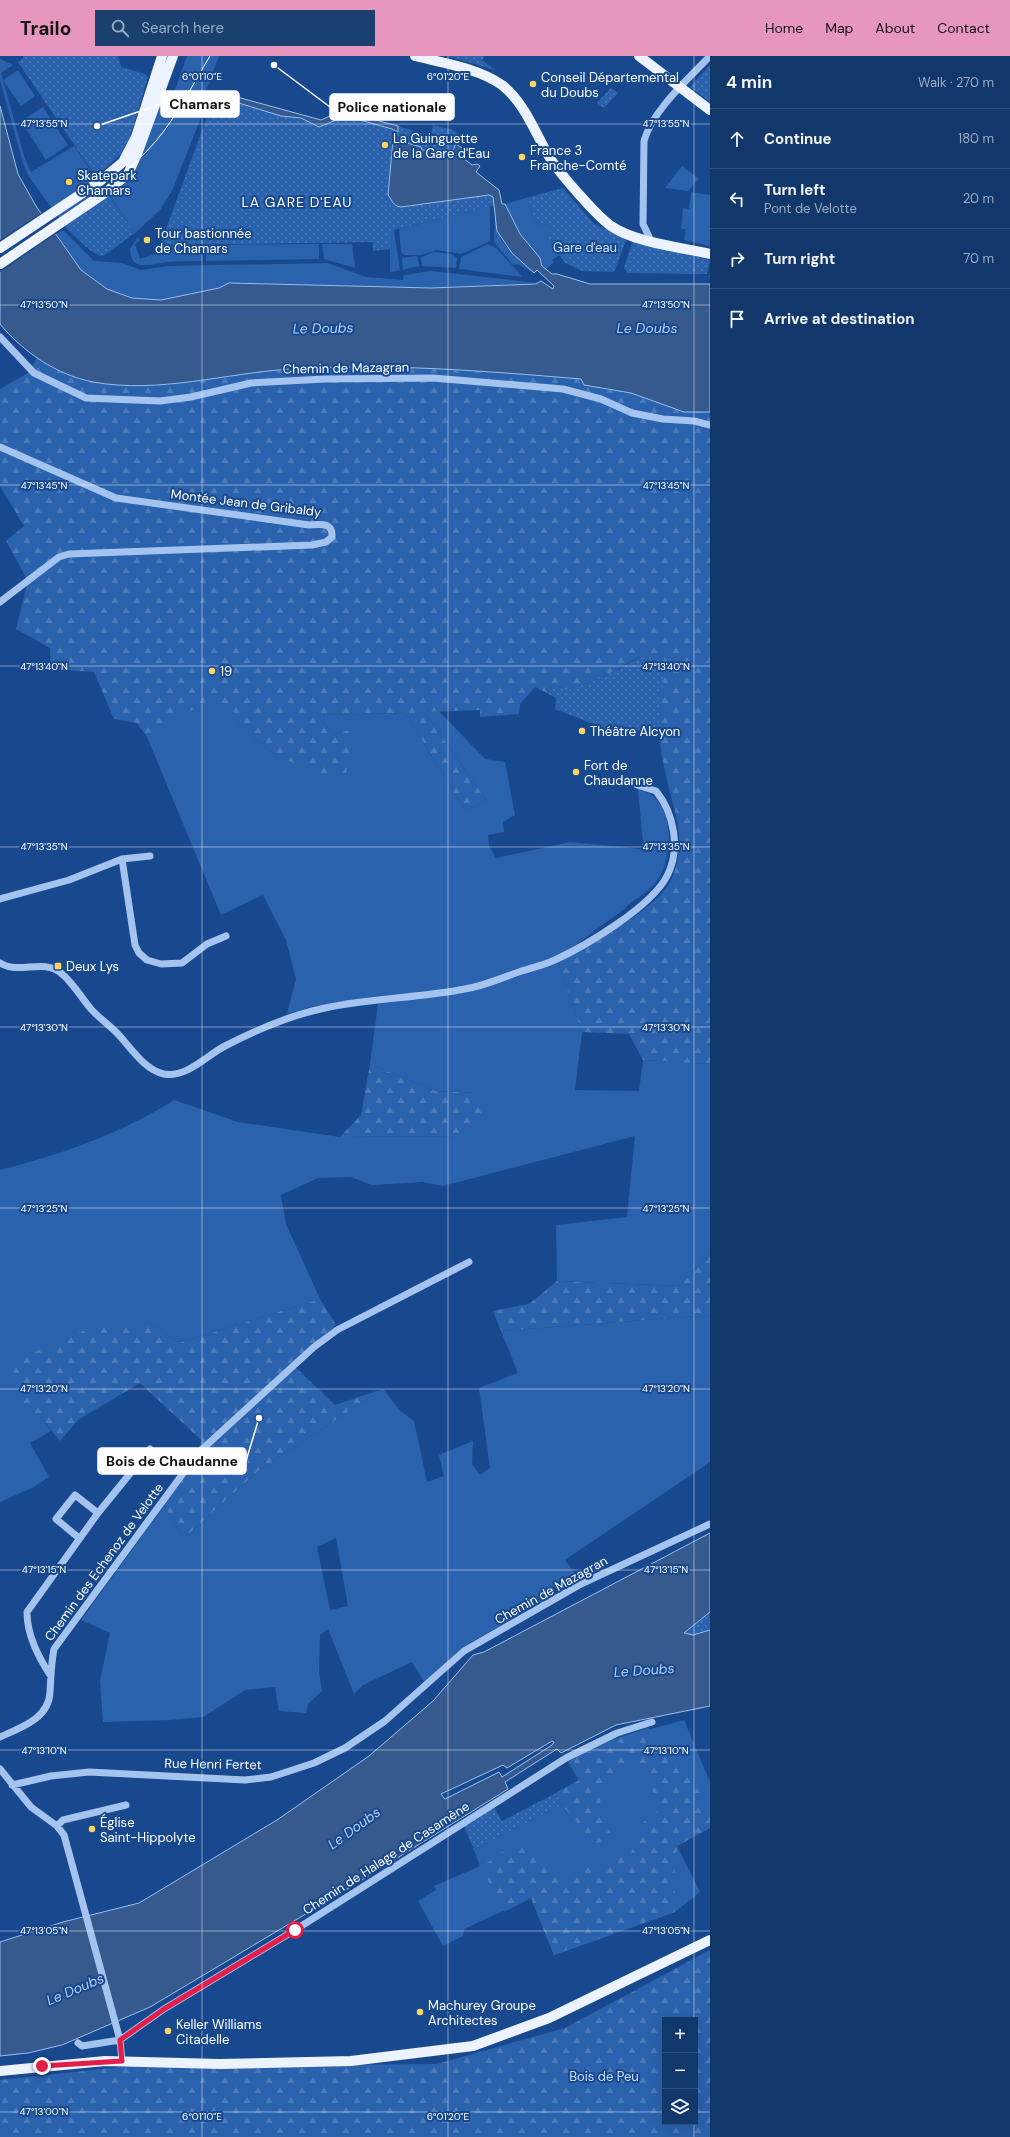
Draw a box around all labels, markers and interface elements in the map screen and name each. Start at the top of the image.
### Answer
search box [95,10,375,46]
text: Trailo [20,16,71,41]
icon: search [109,17,131,39]
text: Search here [141,18,224,38]
text: Home [765,19,803,37]
text: Map [825,19,853,37]
text: About [875,19,915,37]
text: Contact [937,19,990,37]
place label: Conseil Départemental du Doubs [541,69,679,101]
text: 6°01'10"E [182,70,222,83]
text: 6°01'20"E [427,70,470,83]
text: 4 min [726,71,772,93]
text: Walk · 270 m [918,74,994,91]
marker: Conseil Départemental du Doubs [528,79,538,89]
callout: Chamars [161,91,239,117]
callout: Police nationale [330,94,454,120]
text: Chamars [169,95,231,113]
text: Police nationale [338,98,446,116]
text: 47°13'55"N [20,117,68,130]
text: 47°13'55"N [642,117,690,130]
icon: ahead [726,128,748,150]
text: Continue [764,129,832,149]
place label: La Guinguette de la Gare d'Eau [393,130,490,162]
text: 180 m [958,130,994,147]
marker: La Guinguette de la Gare d'Eau [380,140,390,150]
place label: France 3 Franche-Comté [530,142,627,174]
marker: France 3 Franche-Comté [517,152,527,162]
place label: Skatepark Chamars [77,167,137,199]
marker: Skatepark Chamars [64,177,74,187]
text: Turn left [764,180,825,200]
icon: left [726,188,748,210]
text: 20 m [963,190,994,207]
district label: LA GARE D'EAU [241,193,353,211]
text: Pont de Velotte [764,200,857,217]
place label: Tour bastionnée de Chamars [155,225,252,257]
marker: Tour bastionnée de Chamars [142,235,152,245]
park label: Gare d'eau [553,239,617,256]
icon: right [726,248,748,270]
text: Turn right [764,249,835,269]
text: 70 m [963,250,994,267]
text: 47°13'50"N [20,298,68,311]
text: 47°13'50"N [642,298,690,311]
icon: arrive [726,308,748,330]
text: Arrive at destination [764,309,915,329]
water label: Le Doubs [292,318,354,338]
water label: Le Doubs [617,319,677,337]
street label: Chemin de Mazagran [283,358,409,378]
text: 47°13'45"N [21,479,67,492]
text: 47°13'45"N [643,479,689,492]
street label: Montée Jean de Gribaldy [170,485,322,521]
text: 47°13'40"N [20,660,68,673]
text: 47°13'40"N [642,660,690,673]
place label: 19 [220,663,232,680]
marker: 19 [207,666,217,676]
place label: Théâtre Alcyon [590,723,680,740]
marker: Théâtre Alcyon [577,726,587,736]
place label: Fort de Chaudanne [584,757,653,789]
marker: Fort de Chaudanne [571,767,581,777]
text: 47°13'35"N [20,840,68,853]
text: 47°13'35"N [642,840,690,853]
place label: Deux Lys [66,958,119,975]
marker: Deux Lys [53,961,63,971]
text: 47°13'30"N [20,1021,68,1034]
text: 47°13'30"N [642,1021,690,1034]
text: 47°13'25"N [21,1202,68,1215]
text: 47°13'25"N [643,1202,690,1215]
text: 47°13'20"N [20,1382,68,1395]
text: 47°13'20"N [642,1382,690,1395]
callout: Bois de Chaudanne [98,1448,246,1474]
text: Bois de Chaudanne [106,1452,238,1470]
street label: Chemin des Echenoz de Velotte [41,1480,167,1644]
street label: Chemin de Mazagran [492,1552,610,1628]
text: 47°13'15"N [22,1563,66,1576]
text: 47°13'15"N [644,1563,688,1576]
water label: Le Doubs [613,1659,675,1681]
text: 47°13'10"N [21,1744,67,1757]
text: 47°13'10"N [643,1744,689,1757]
street label: Rue Henri Fertet [164,1755,262,1773]
street label: Chemin de Halage de Casamène [299,1798,473,1918]
water label: Le Doubs [324,1803,384,1853]
place label: Église Saint-Hippolyte [100,1813,196,1846]
marker: Église Saint-Hippolyte [87,1824,97,1834]
route start [286,1921,304,1939]
text: 47°13'05"N [20,1924,68,1937]
text: 47°13'05"N [642,1924,690,1937]
water label: Le Doubs [43,1969,107,2009]
place label: Machurey Groupe Architectes [428,1997,536,2029]
marker: Machurey Groupe Architectes [415,2007,425,2017]
place label: Keller Williams Citadelle [176,2016,262,2048]
map controls [662,2017,698,2125]
button: + [662,2017,698,2053]
marker: Keller Williams Citadelle [163,2026,173,2036]
button: − [662,2053,698,2089]
route end [33,2057,51,2075]
park label: Bois de Peu [569,2068,639,2085]
button: layers [662,2089,698,2125]
text: 47°13'00"N [20,2105,69,2118]
text: 6°01'10"E [182,2110,222,2123]
text: 6°01'20"E [427,2110,470,2123]

